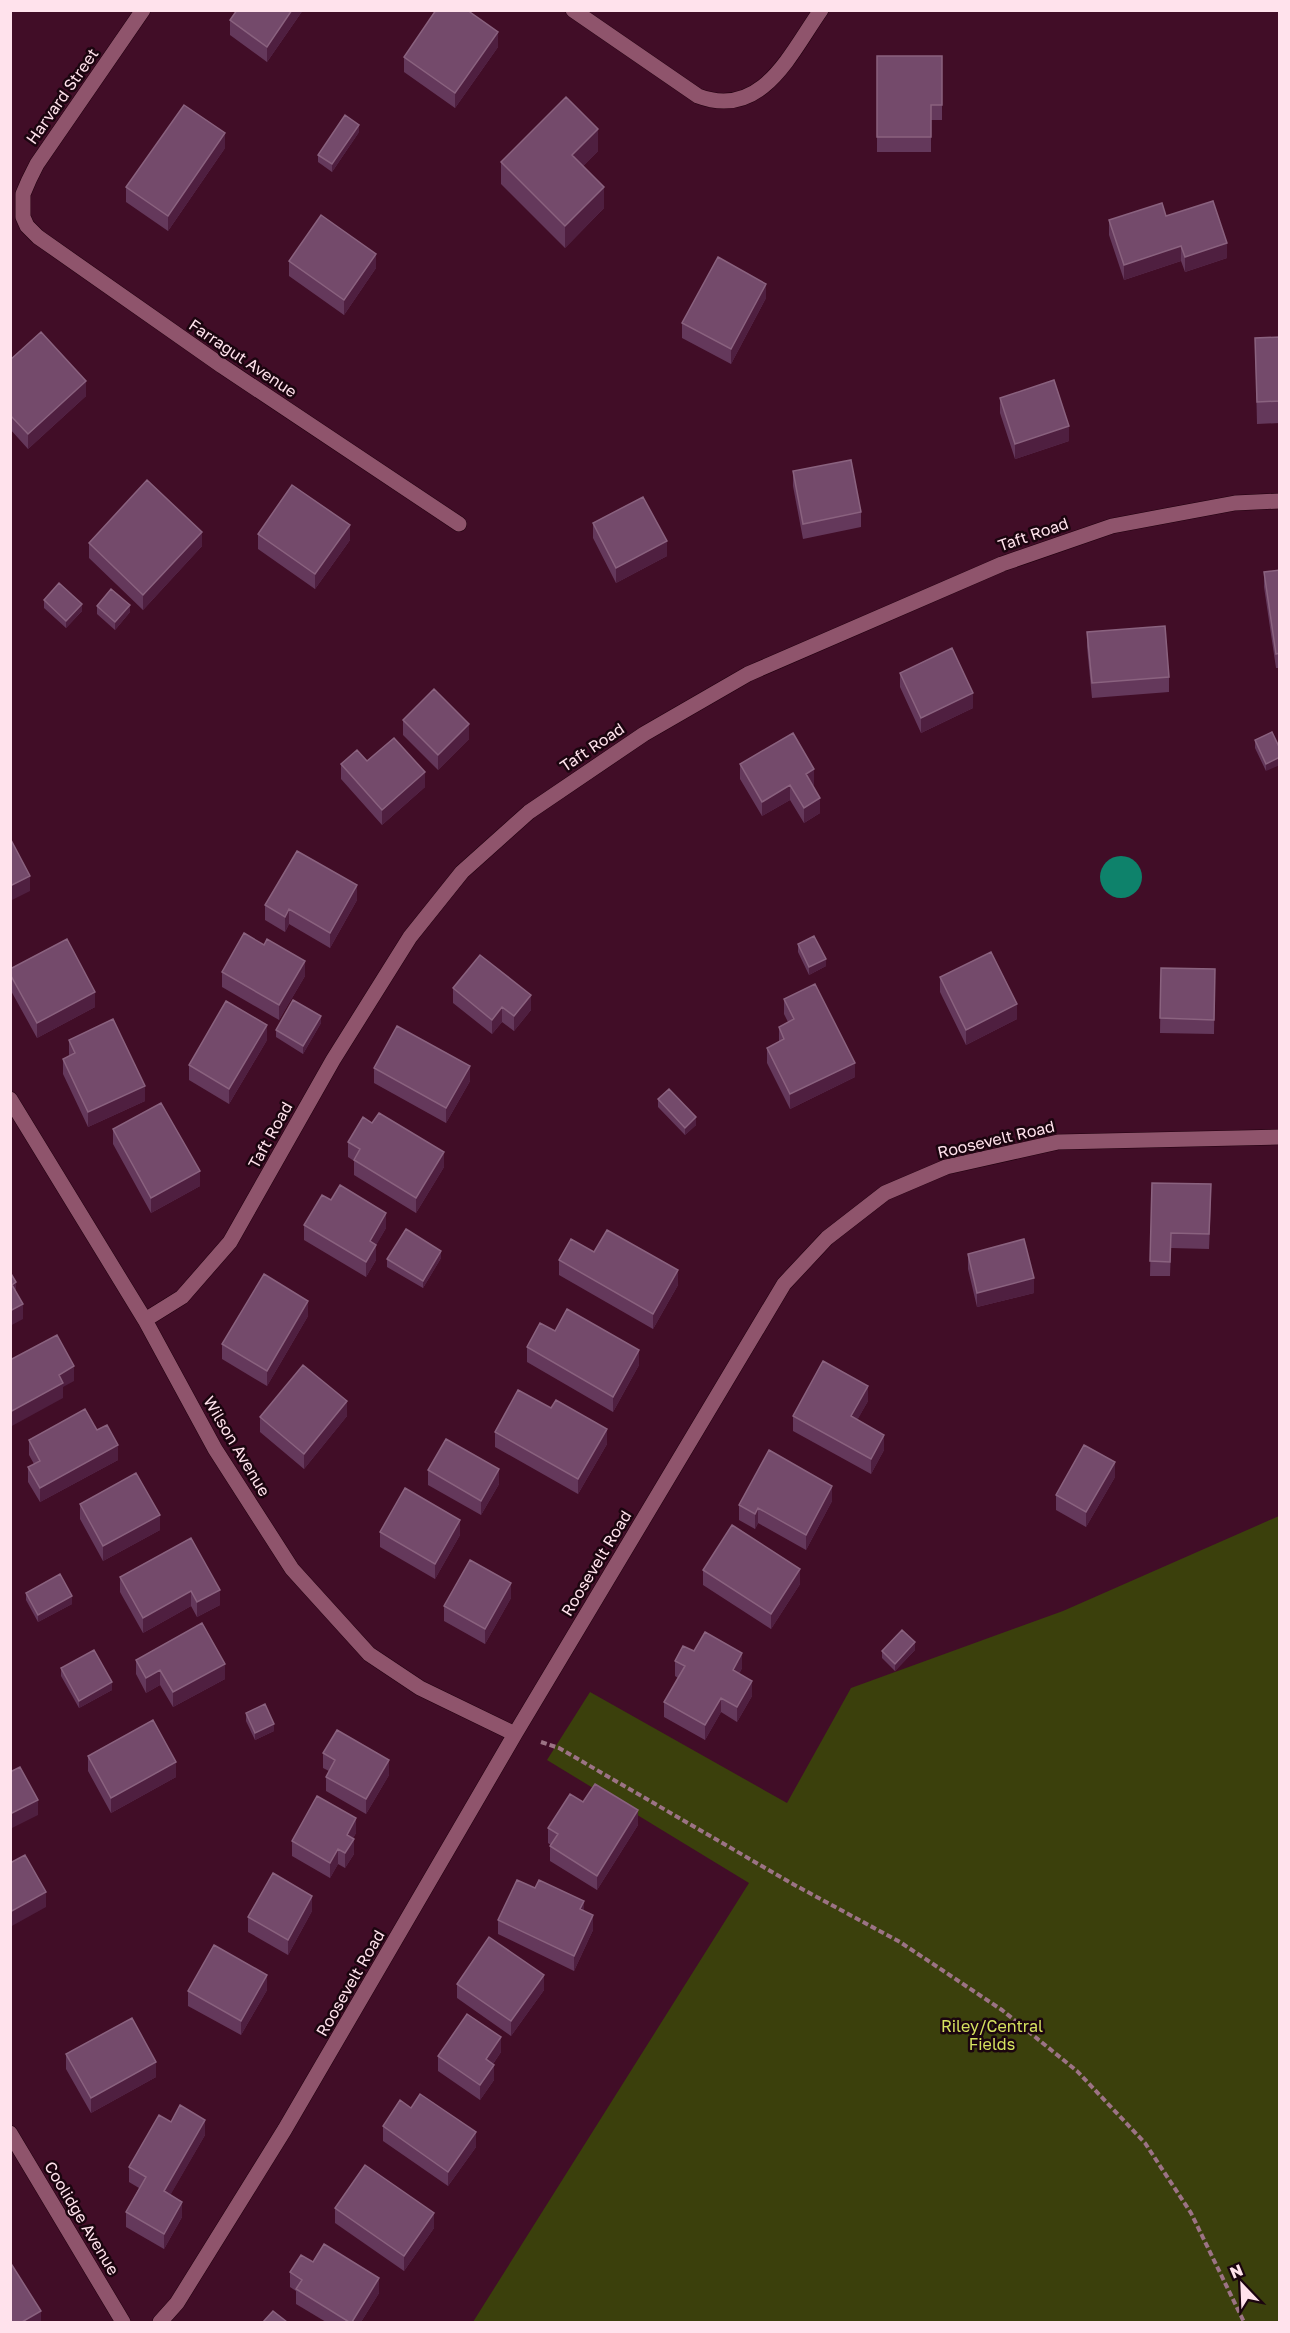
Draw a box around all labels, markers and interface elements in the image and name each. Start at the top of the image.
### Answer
street label: Harvard Street [21,44,103,148]
street label: Farragut Avenue [185,314,301,402]
street label: Taft Road [995,513,1071,555]
street label: Taft Road [556,718,628,776]
street label: Taft Road [244,1098,296,1172]
street label: Roosevelt Road [935,1116,1057,1162]
street label: Wilson Avenue [199,1392,275,1500]
street label: Roosevelt Road [557,1507,635,1619]
street label: Roosevelt Road [311,1926,389,2040]
park label: Riley/Central Fields [941,2016,1043,2054]
street label: Coolidge Avenue [40,2158,124,2278]
north arrow [1212,2255,1272,2315]
text: N [1227,2260,1246,2283]

